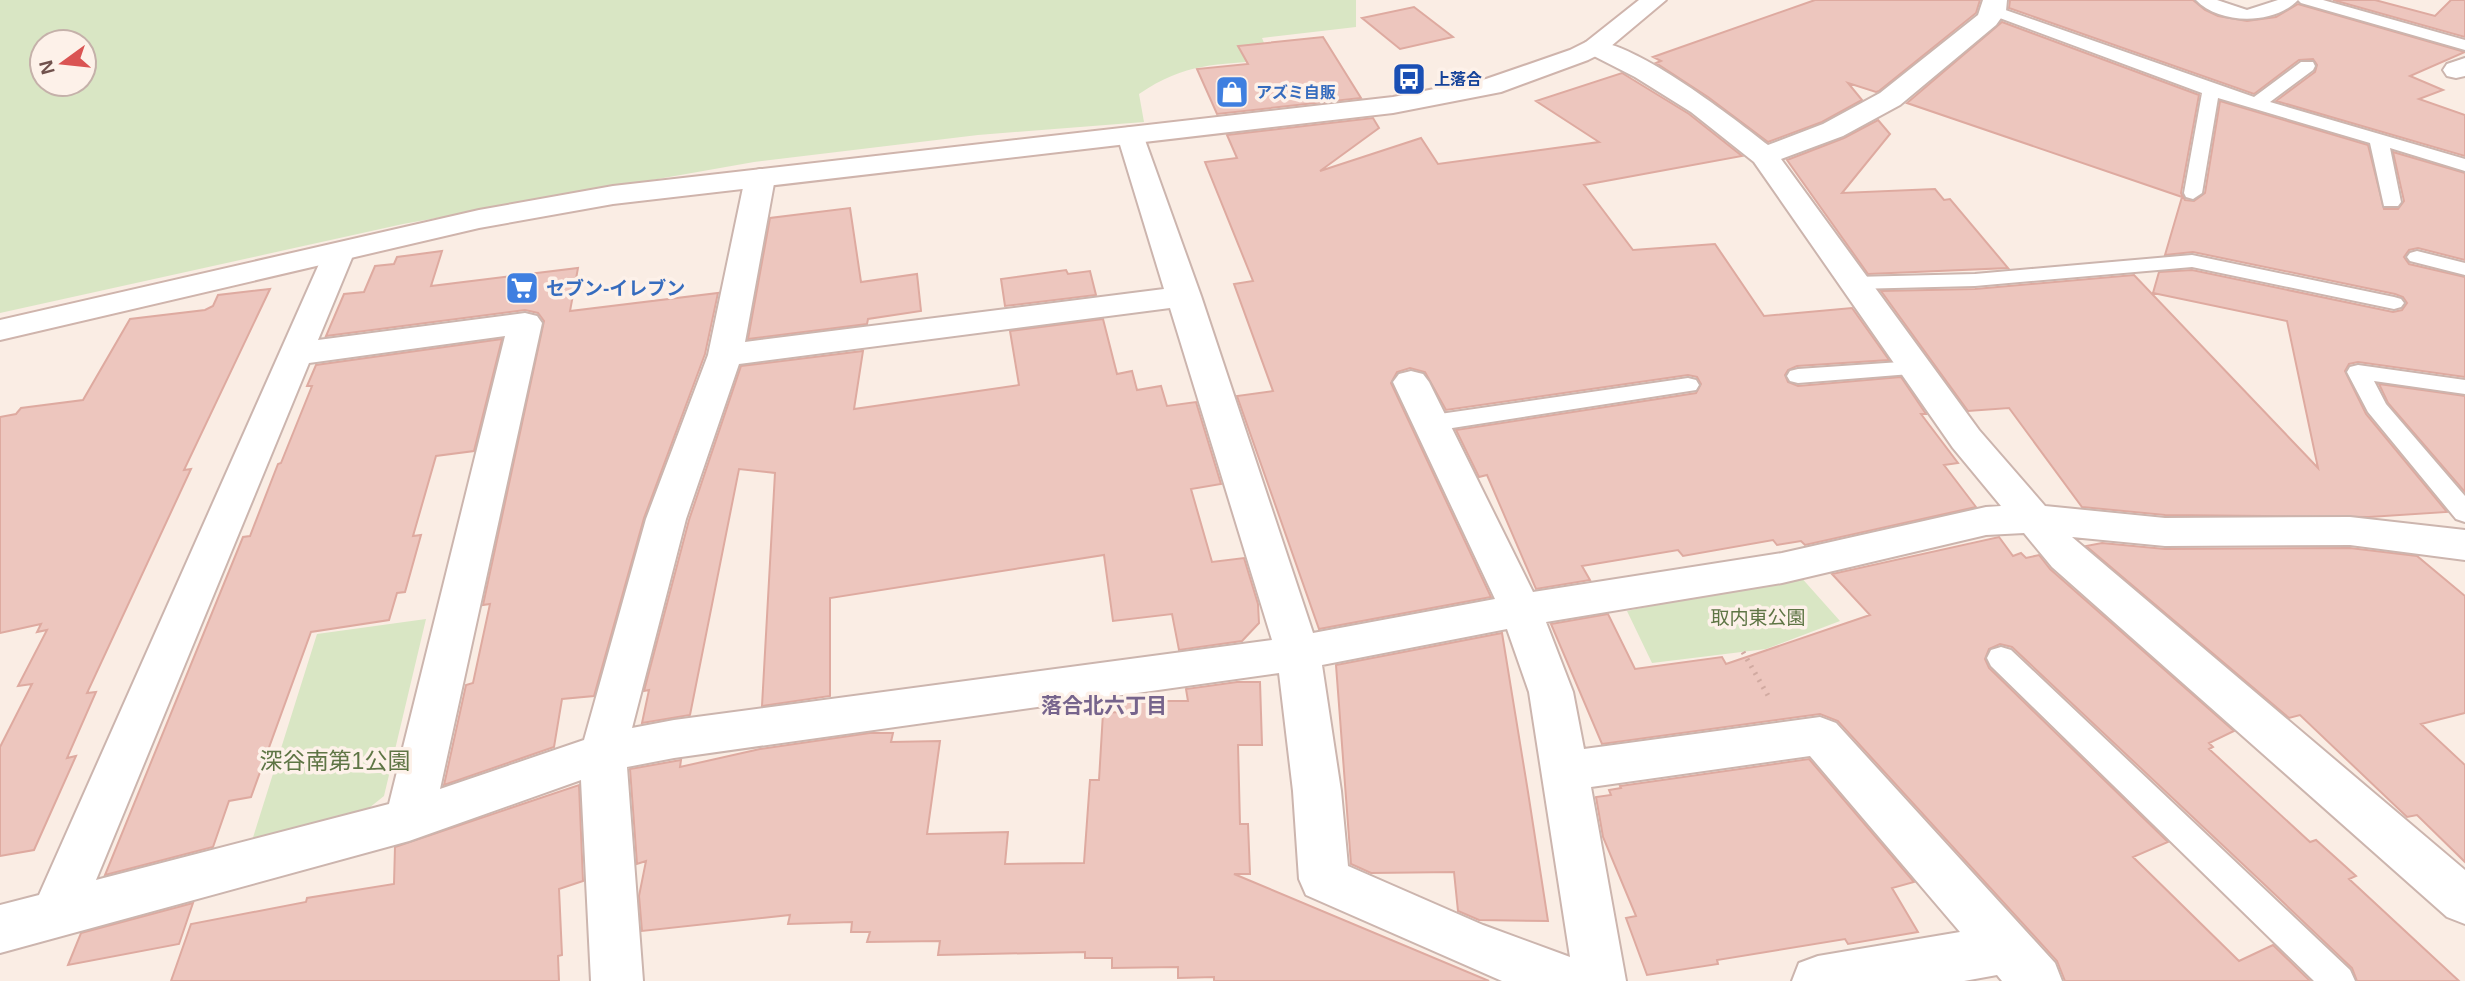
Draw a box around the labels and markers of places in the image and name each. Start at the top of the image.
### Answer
bus stop icon: 上落合 [1390,60,1428,98]
place label: 上落合 [1434,71,1482,88]
shop icon: アズミ自販 [1213,73,1251,111]
place label: アズミ自販 [1256,84,1336,101]
supermarket icon: セブン-イレブン [503,269,541,307]
place label: セブン-イレブン [546,278,685,299]

